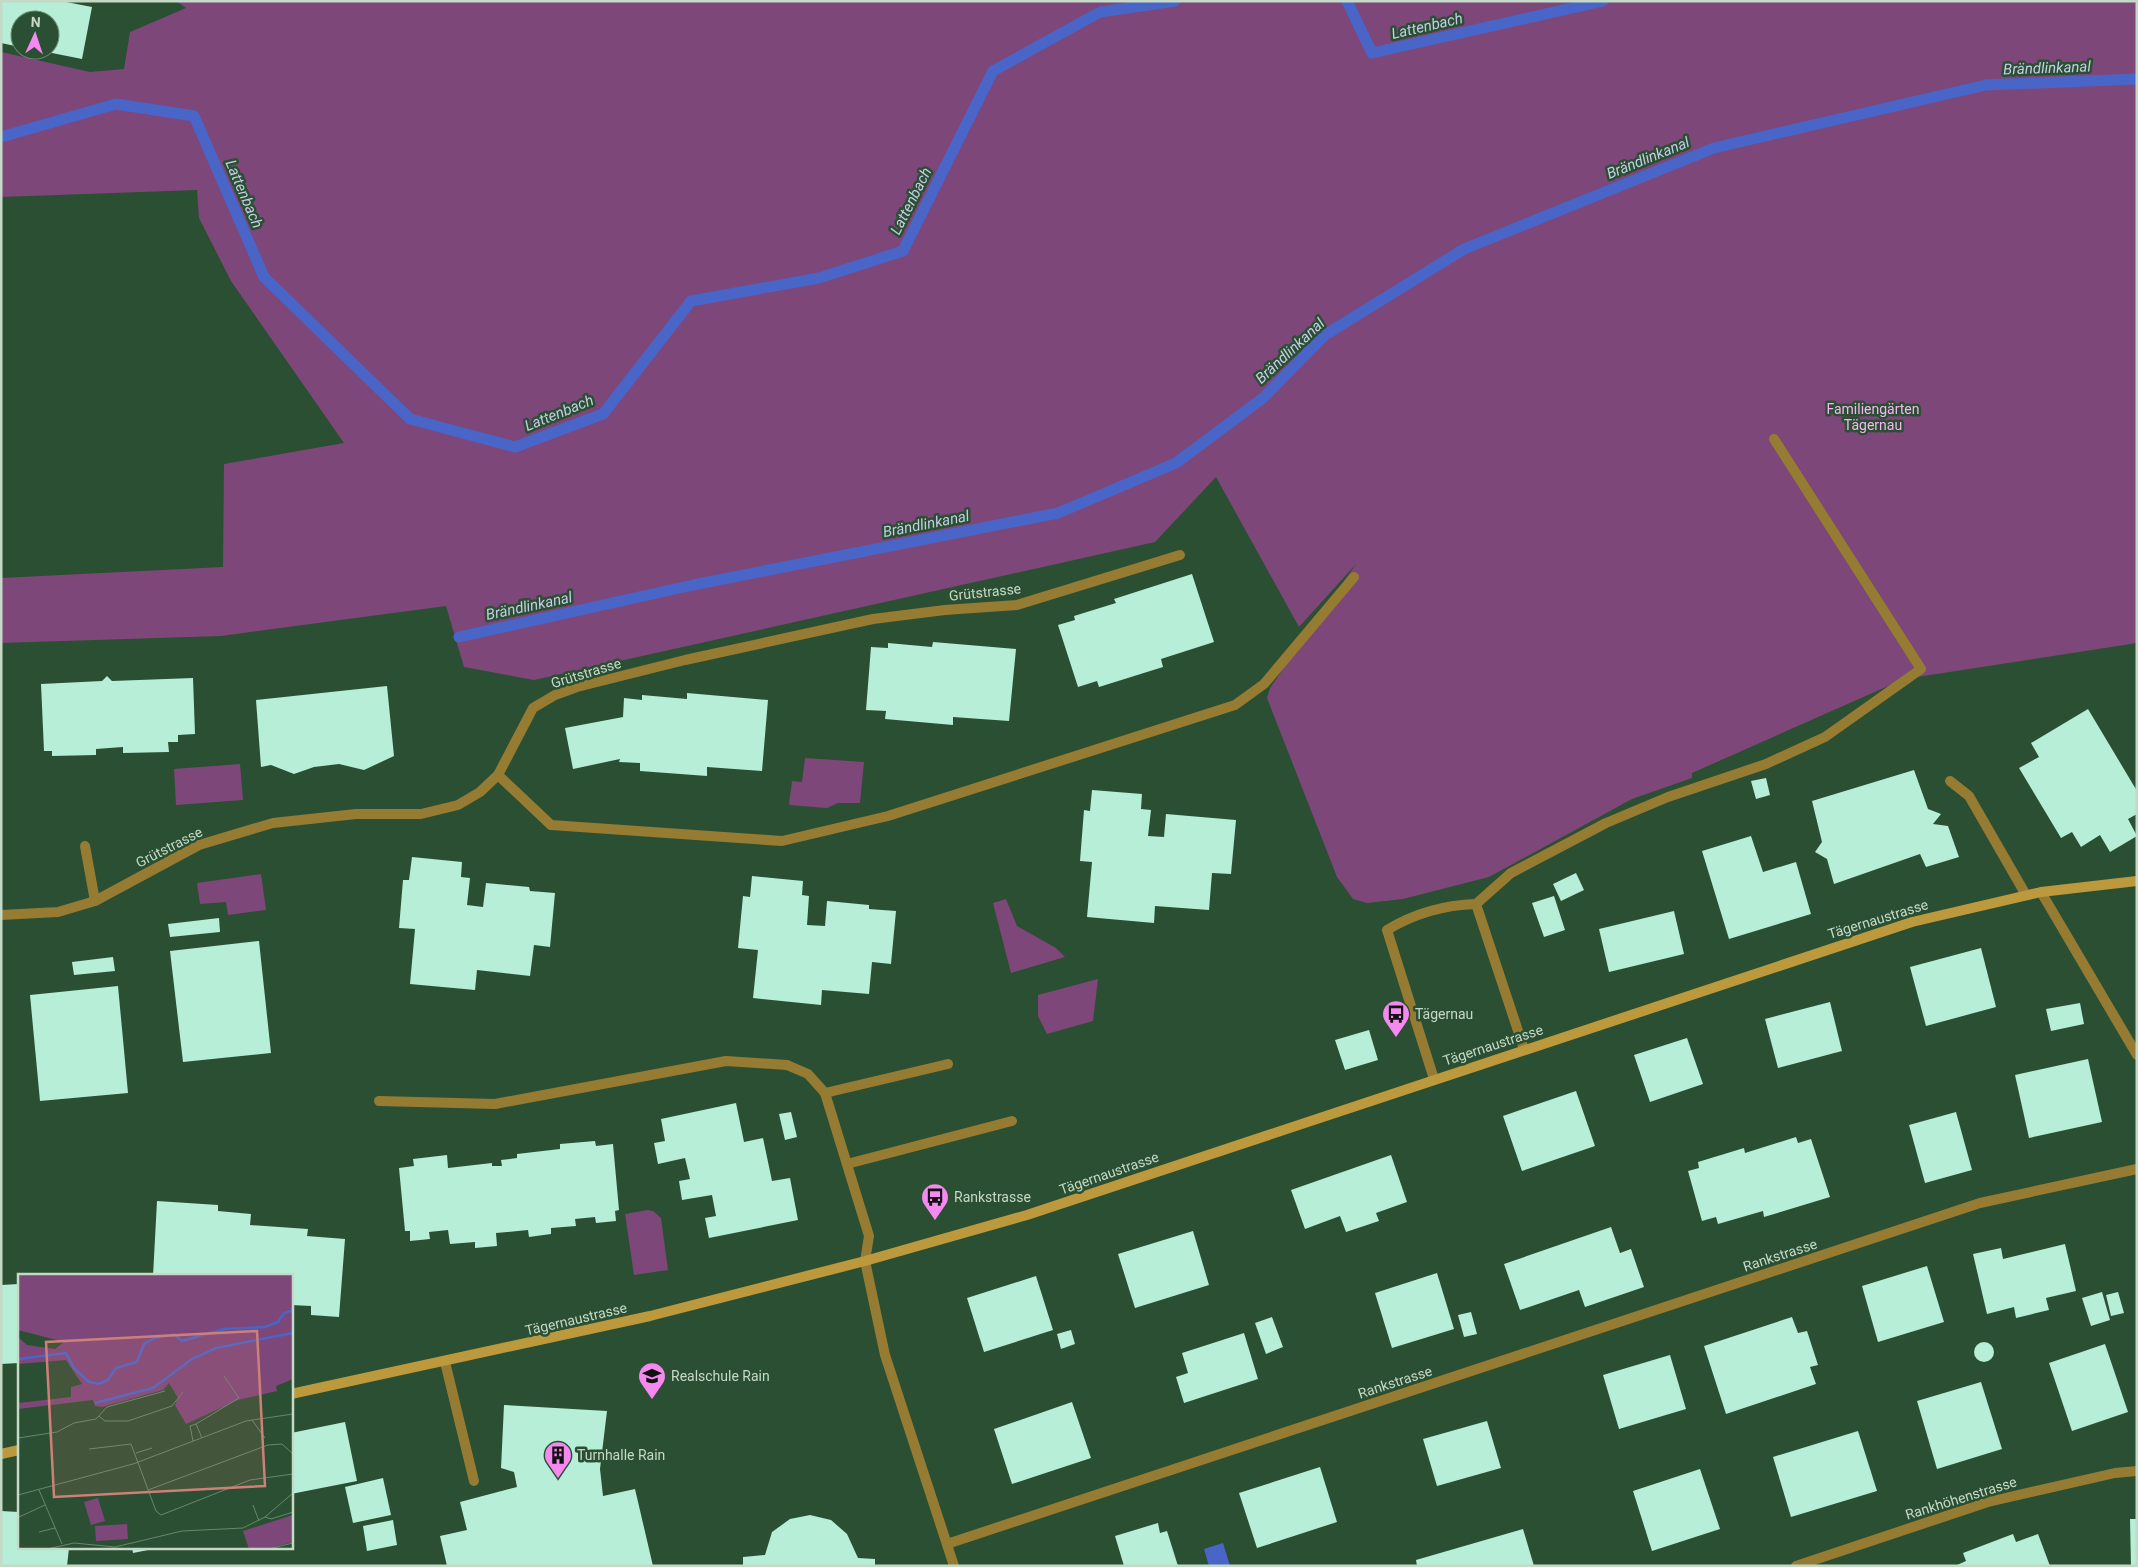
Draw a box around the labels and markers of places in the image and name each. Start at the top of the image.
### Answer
bus stop icon: Tägernau [1381,999,1411,1038]
place label: Tägernau [1415,1006,1473,1022]
bus stop icon: Rankstrasse [920,1182,950,1221]
place label: Rankstrasse [954,1189,1031,1205]
school or university icon: Realschule Rain [637,1361,667,1400]
place label: Realschule Rain [671,1368,770,1384]
building icon: Turnhalle Rain [543,1440,573,1479]
place label: Turnhalle Rain [577,1447,665,1463]

